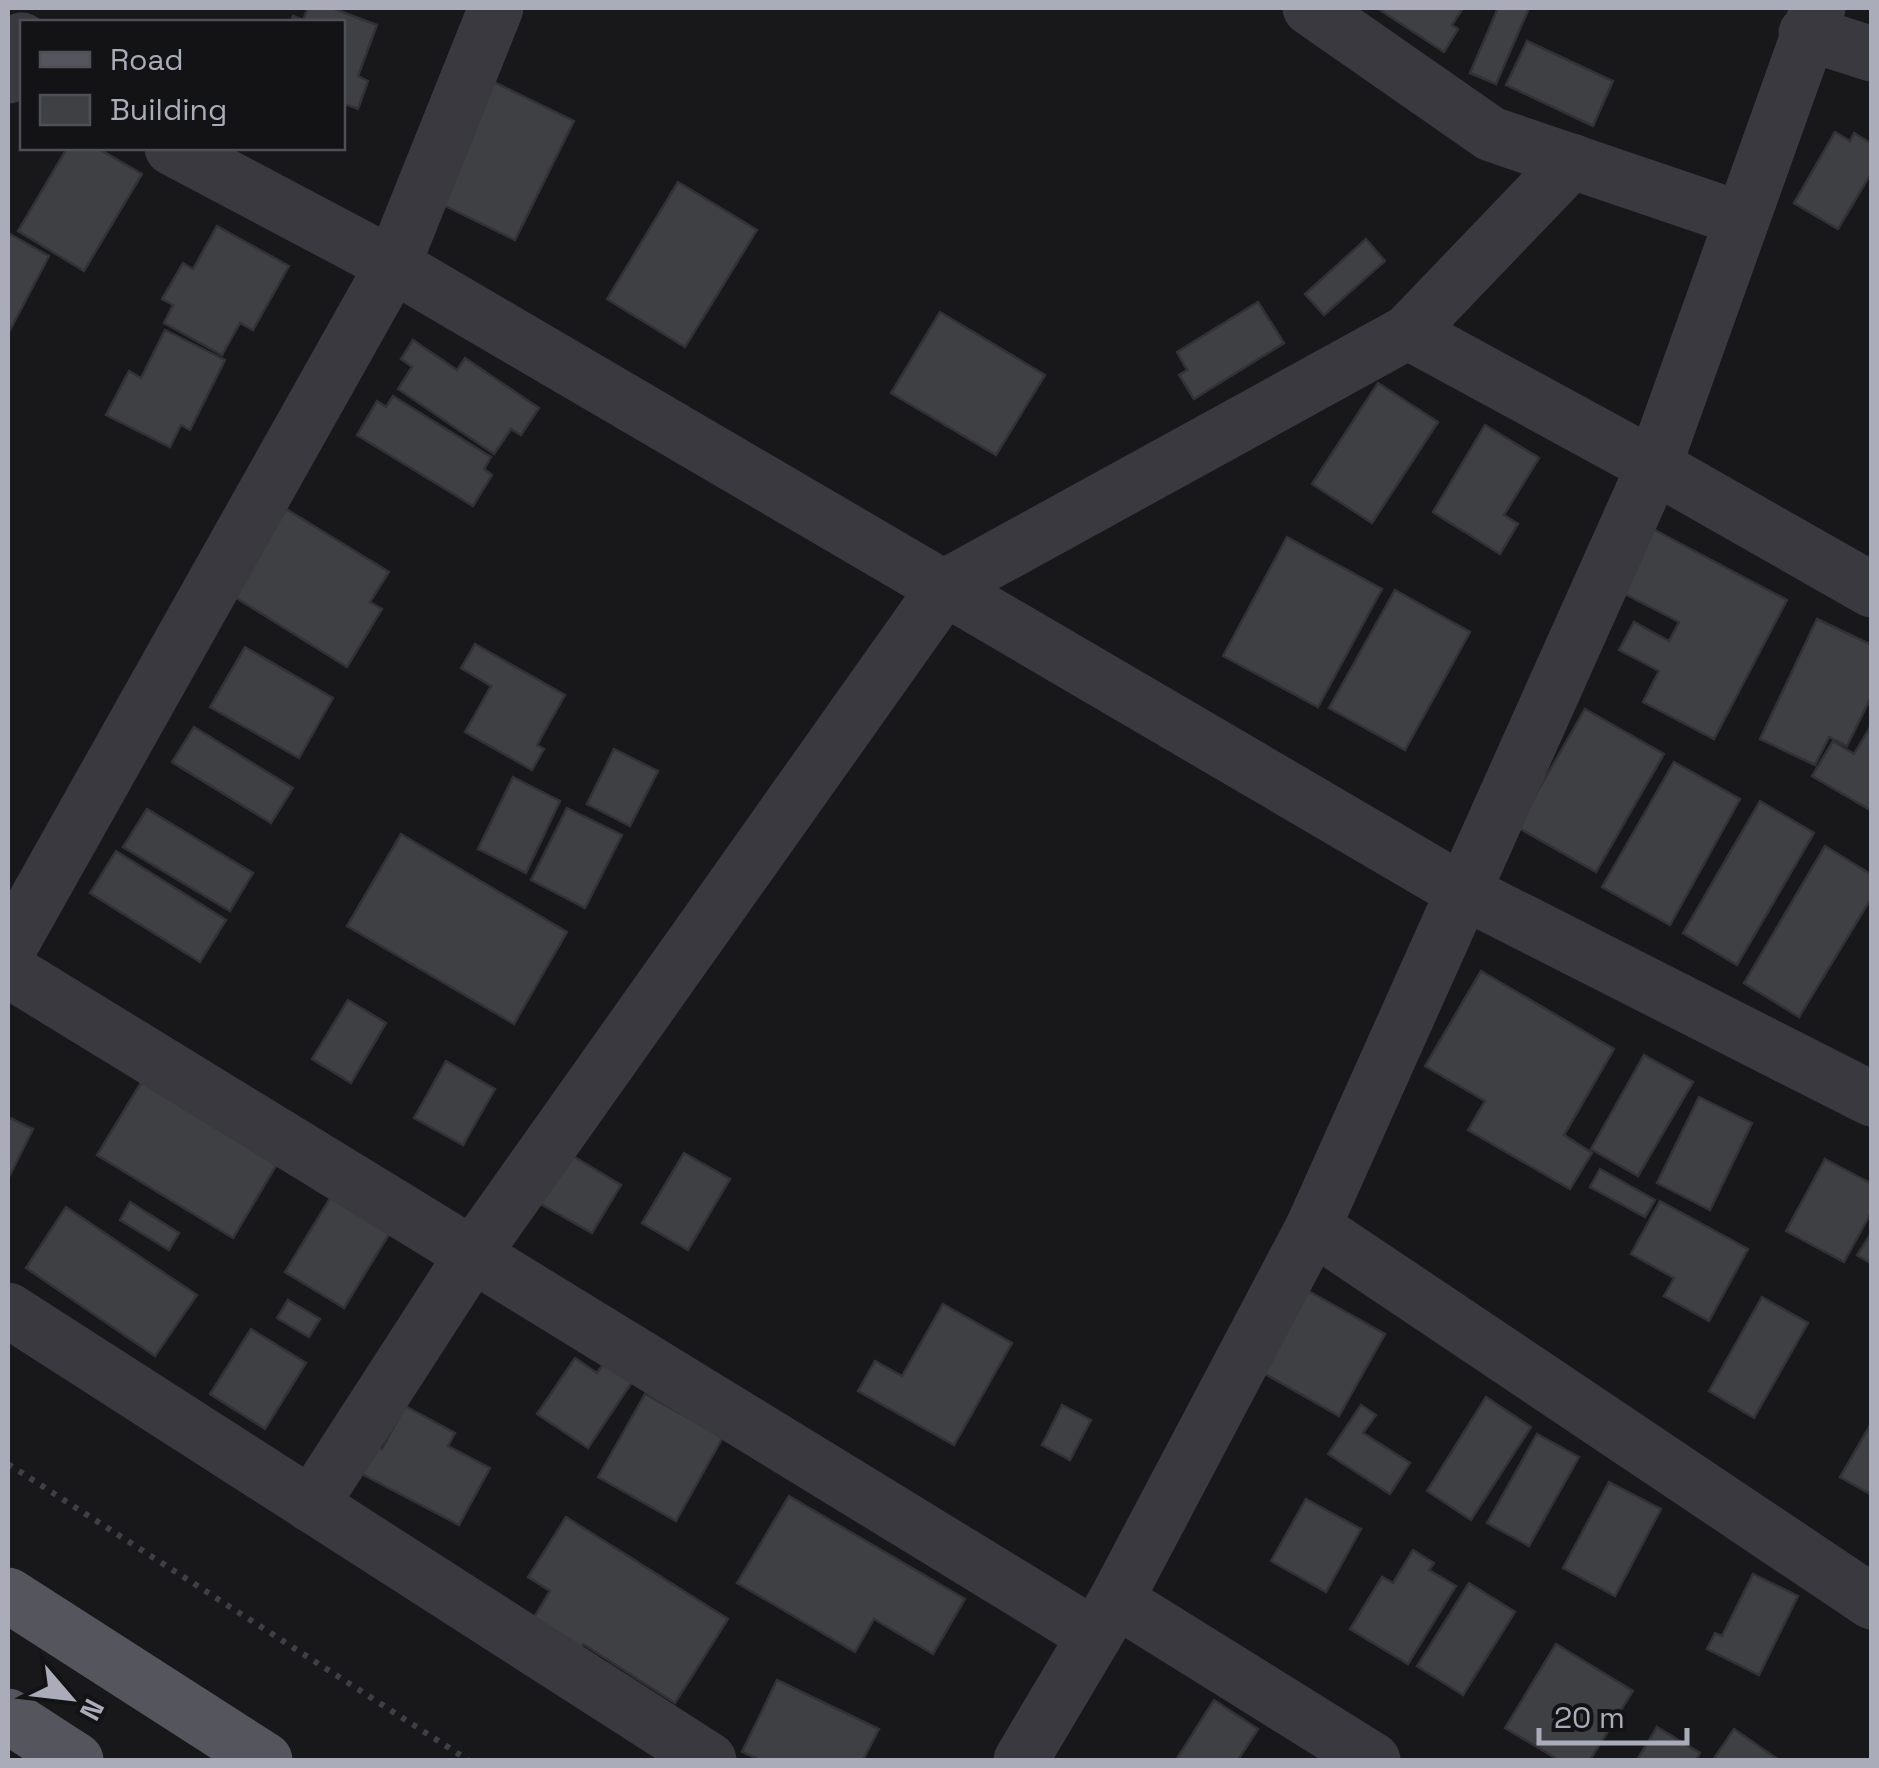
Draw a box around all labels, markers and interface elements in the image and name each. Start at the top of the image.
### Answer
legend [20,20,345,150]
text: Road [110,40,184,79]
text: Building [110,90,227,129]
north arrow [20,1648,120,1748]
scale bar [1539,1683,1686,1745]
text: N [72,1693,112,1726]
text: 20 m [1554,1698,1625,1737]

